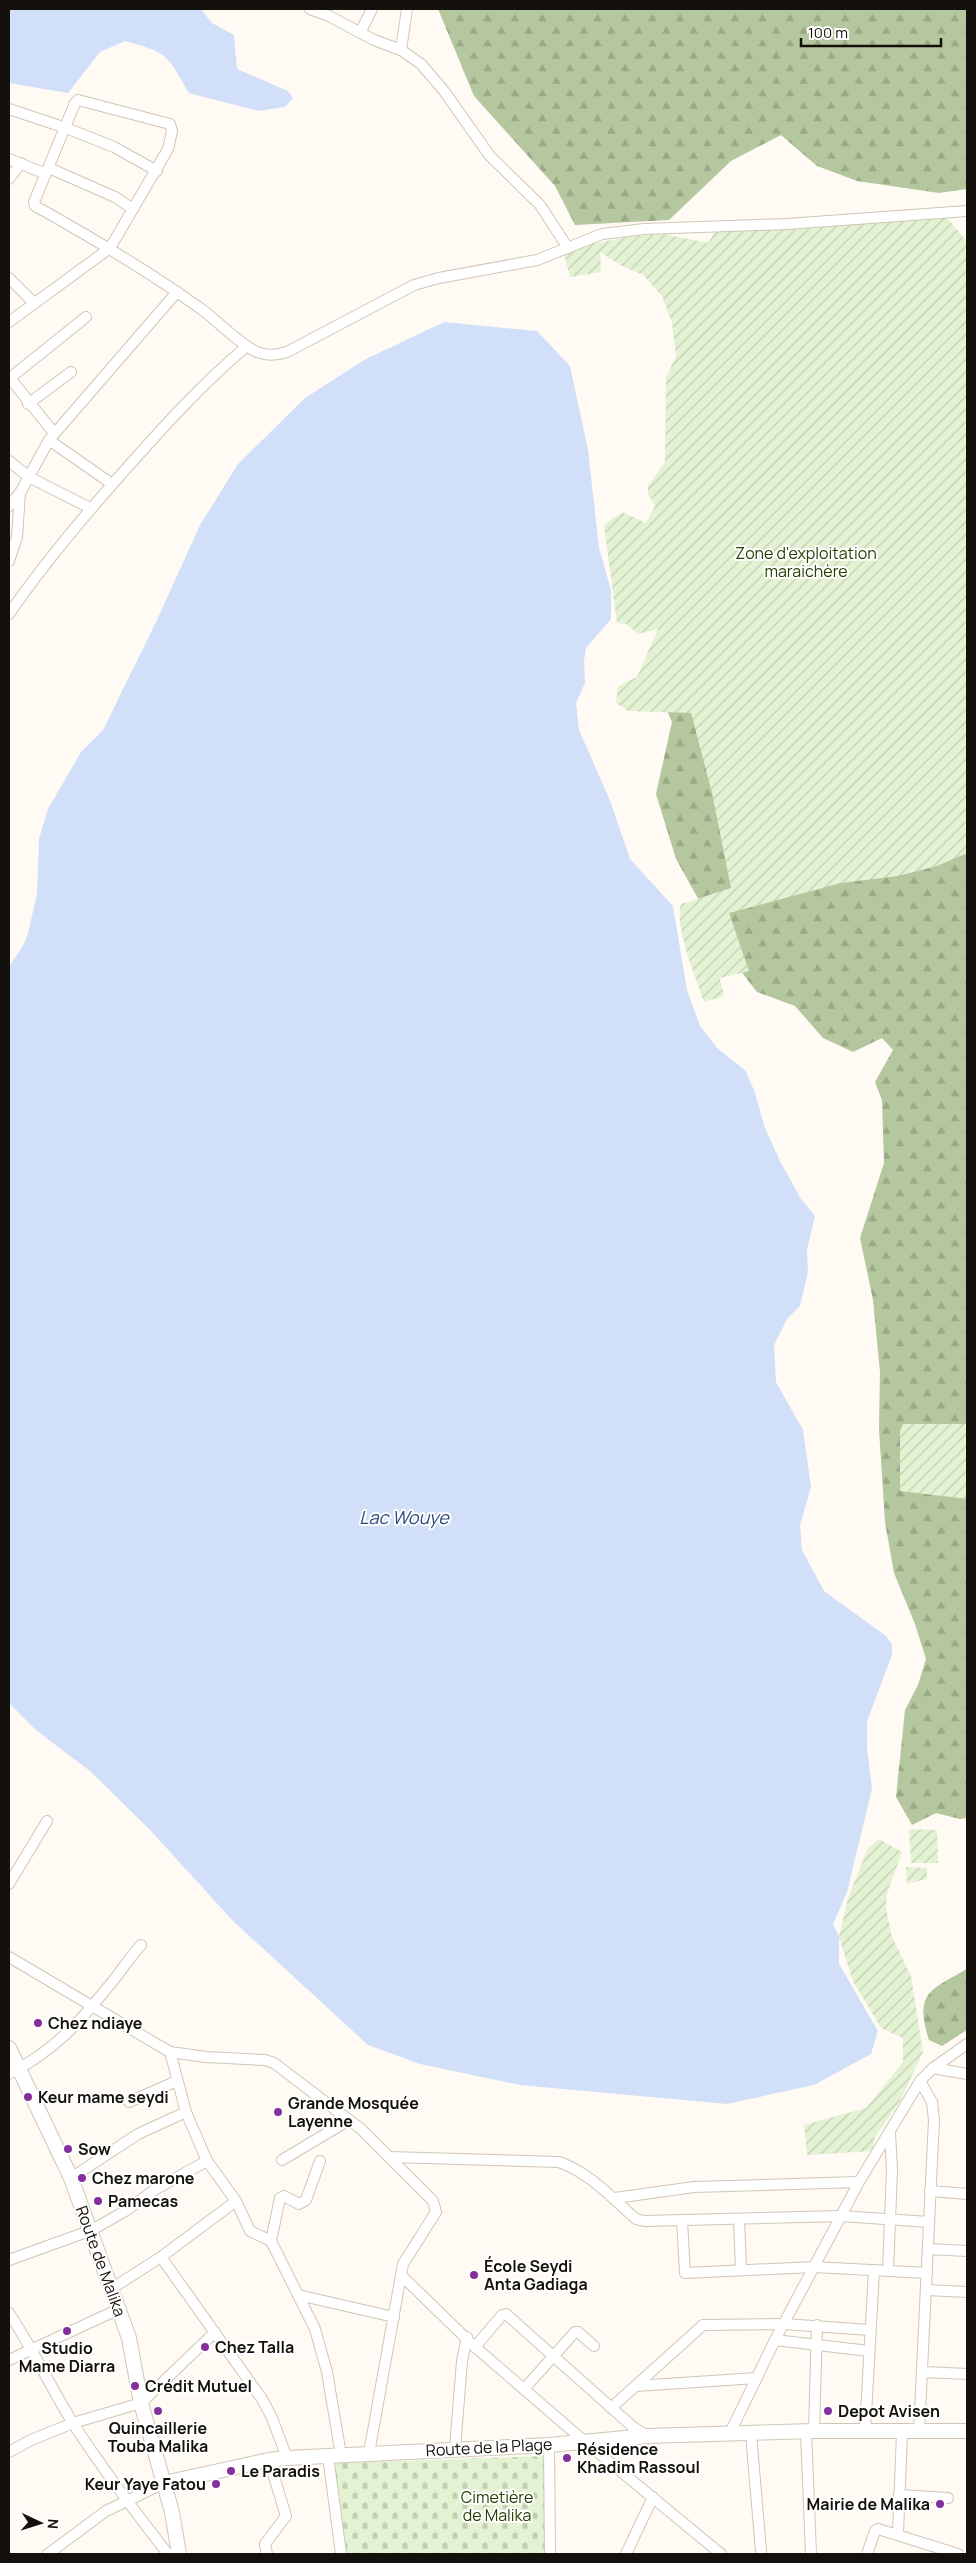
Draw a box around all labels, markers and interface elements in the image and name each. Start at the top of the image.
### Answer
scale bar [801,15,941,47]
text: 100 m [808,22,848,43]
park label: Zone d'exploitation maraichère [735,542,877,582]
water label: Lac Wouye [359,1505,450,1529]
place label: Chez ndiaye [48,2012,143,2034]
marker: Chez ndiaye [32,2017,44,2029]
place label: Keur mame seydi [38,2086,169,2108]
marker: Keur mame seydi [22,2091,34,2103]
place label: Grande Mosquée Layenne [288,2092,419,2132]
marker: Grande Mosquée Layenne [272,2106,284,2118]
place label: Sow [78,2138,111,2160]
marker: Sow [62,2143,74,2155]
place label: Chez marone [92,2167,195,2189]
marker: Chez marone [76,2172,88,2184]
place label: Pamecas [108,2190,178,2212]
marker: Pamecas [92,2195,104,2207]
street label: Route de Malika [71,2203,131,2319]
place label: École Seydi Anta Gadiaga [484,2255,588,2295]
marker: École Seydi Anta Gadiaga [468,2269,480,2281]
marker: Studio Mame Diarra [61,2325,73,2337]
place label: Chez Talla [215,2336,294,2358]
place label: Studio Mame Diarra [19,2337,115,2377]
marker: Chez Talla [199,2341,211,2353]
place label: Crédit Mutuel [145,2375,252,2397]
marker: Crédit Mutuel [129,2380,141,2392]
place label: Depot Avisen [838,2400,940,2422]
marker: Quincaillerie Touba Malika [152,2405,164,2417]
marker: Depot Avisen [822,2405,834,2417]
place label: Quincaillerie Touba Malika [108,2417,208,2457]
street label: Route de la Plage [425,2433,553,2461]
place label: Résidence Khadim Rassoul [577,2438,700,2478]
marker: Résidence Khadim Rassoul [561,2452,573,2464]
place label: Le Paradis [241,2460,320,2482]
marker: Le Paradis [225,2465,237,2477]
place label: Keur Yaye Fatou [85,2473,206,2495]
marker: Keur Yaye Fatou [210,2478,222,2490]
park label: Cimetière de Malika [461,2486,533,2526]
place label: Mairie de Malika [807,2493,930,2515]
north arrow [15,2498,65,2548]
marker: Mairie de Malika [934,2498,946,2510]
text: N [44,2518,63,2530]

